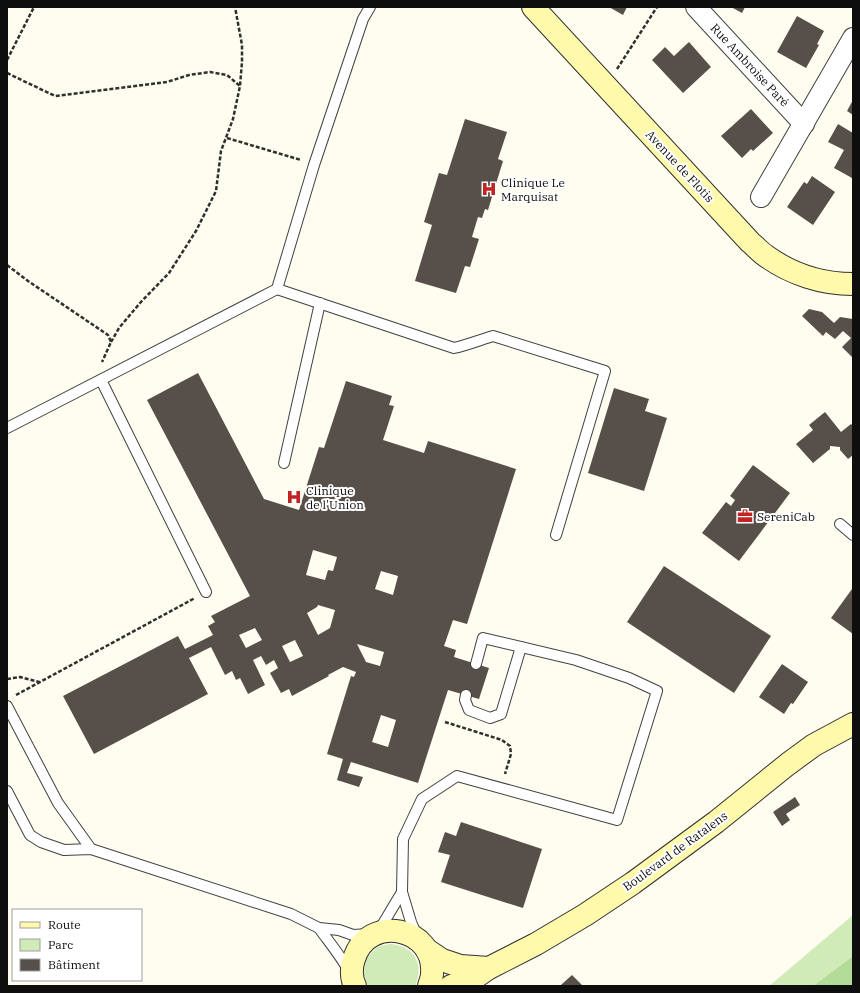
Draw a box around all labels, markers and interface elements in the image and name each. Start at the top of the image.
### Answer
street label: Rue Ambroise Paré [708,20,792,110]
street label: Avenue de Flotis [643,127,717,205]
place label: Clinique Le Marquisat [501,175,565,204]
hospital icon: Clinique Le Marquisat [480,180,498,198]
place label: Clinique de l'Union [306,483,364,512]
hospital icon: Clinique de l'Union [285,488,303,506]
office icon: SereniCab [736,507,754,525]
place label: SereniCab [757,509,815,524]
street label: Boulevard de Ratalens [620,808,730,894]
legend [12,909,142,981]
text: Route [48,917,81,932]
text: Parc [48,937,73,952]
text: Bâtiment [48,957,100,972]

